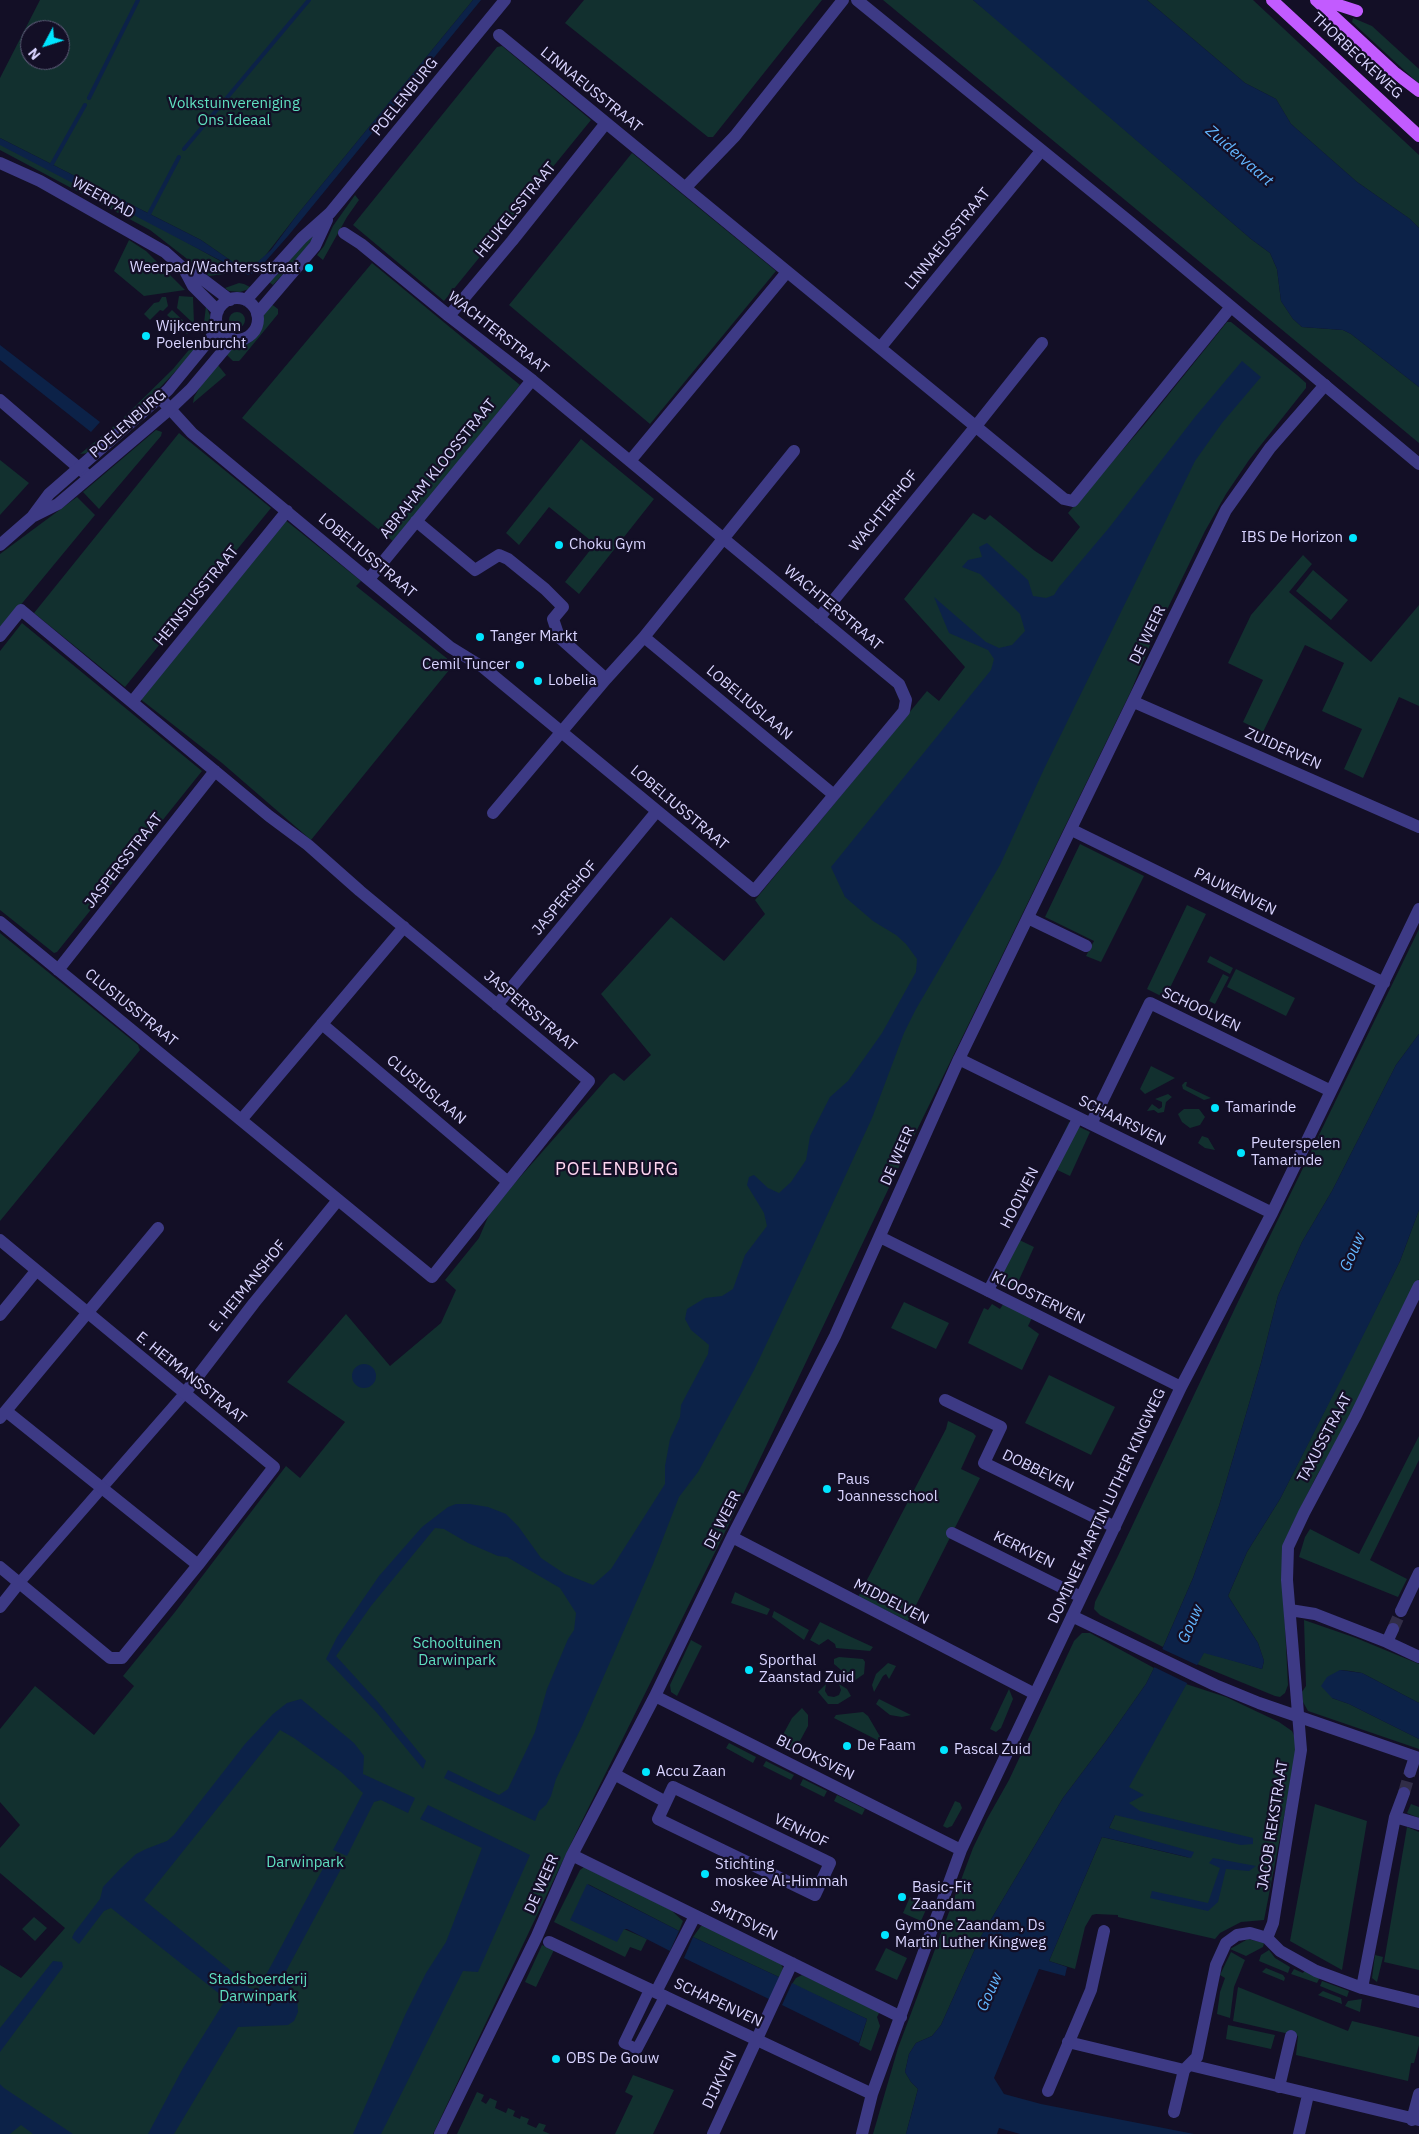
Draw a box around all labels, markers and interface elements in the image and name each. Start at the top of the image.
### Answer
street label: THORBECKEWEG [1308,9,1406,103]
north arrow [20,20,70,70]
street label: LINNAEUSSTRAAT [537,43,645,137]
text: N [24,44,44,64]
street label: POELENBURG [368,54,442,140]
park label: Volkstuinvereniging Ons Ideaal [168,95,300,130]
water label: Zuidervaart [1201,122,1277,190]
street label: HEUKELSSTRAAT [472,159,560,261]
street label: WEERPAD [69,174,137,222]
street label: LINNAEUSSTRAAT [901,185,995,293]
place label: Weerpad/Wachtersstraat [130,259,299,277]
marker: Weerpad/Wachtersstraat [303,262,315,274]
street label: WACHTERSTRAAT [444,288,552,378]
place label: Wijkcentrum Poelenburcht [156,318,246,353]
marker: Wijkcentrum Poelenburcht [140,330,152,342]
street label: POELENBURG [86,386,170,462]
street label: ABRAHAM KLOOSSTRAAT [376,395,500,543]
street label: WACHTERHOF [846,467,922,555]
street label: LOBELIUSSTRAAT [314,510,420,602]
place label: IBS De Horizon [1241,529,1343,547]
marker: IBS De Horizon [1347,532,1359,544]
place label: Choku Gym [569,536,646,554]
marker: Choku Gym [553,539,565,551]
street label: HEINSIUSSTRAAT [151,542,243,650]
street label: WACHTERSTRAAT [780,561,886,655]
street label: DE WEER [1126,603,1170,667]
place label: Tanger Markt [490,628,578,646]
marker: Tanger Markt [474,631,486,643]
place label: Cemil Tuncer [422,656,510,674]
marker: Cemil Tuncer [514,659,526,671]
street label: LOBELIUSLAAN [702,662,796,744]
place label: Lobelia [548,672,597,690]
marker: Lobelia [532,675,544,687]
street label: ZUIDERVEN [1242,724,1324,774]
street label: LOBELIUSSTRAAT [626,762,732,854]
street label: JASPERSSTRAAT [81,810,167,912]
street label: JASPERSHOF [529,857,601,939]
street label: PAUWENVEN [1191,864,1279,920]
street label: CLUSIUSSTRAAT [81,965,181,1051]
street label: JASPERSSTRAAT [480,967,580,1055]
street label: SCHOOLVEN [1159,984,1243,1036]
street label: CLUSIUSLAAN [383,1052,469,1128]
street label: SCHAARSVEN [1075,1092,1169,1150]
place label: Tamarinde [1225,1099,1296,1117]
marker: Tamarinde [1209,1102,1221,1114]
street label: DE WEER [877,1124,919,1188]
place label: Peuterspelen Tamarinde [1251,1135,1341,1170]
marker: Peuterspelen Tamarinde [1235,1147,1247,1159]
district label: POELENBURG [554,1159,680,1181]
street label: HOOIVEN [997,1164,1043,1232]
water label: Gouw [1336,1230,1370,1274]
street label: E. HEIMANSHOF [206,1237,290,1335]
street label: KLOOSTERVEN [988,1268,1088,1328]
street label: E. HEIMANSSTRAAT [132,1328,250,1428]
street label: DOMINEE MARTIN LUTHER KINGWEG [1044,1386,1170,1626]
street label: TAXUSSTRAAT [1294,1390,1356,1486]
street label: DOBBEVEN [999,1446,1077,1496]
place label: Paus Joannesschool [837,1471,938,1506]
marker: Paus Joannesschool [821,1483,833,1495]
street label: DE WEER [701,1488,745,1552]
street label: KERKVEN [991,1528,1057,1572]
street label: MIDDELVEN [850,1575,932,1629]
water label: Gouw [1174,1602,1208,1646]
park label: Schooltuinen Darwinpark [413,1635,501,1670]
place label: Sporthal Zaanstad Zuid [759,1652,855,1687]
marker: Sporthal Zaanstad Zuid [743,1664,755,1676]
street label: BLOOKSVEN [773,1731,857,1785]
place label: De Faam [857,1737,916,1755]
marker: De Faam [841,1740,853,1752]
place label: Pascal Zuid [954,1741,1031,1759]
marker: Pascal Zuid [938,1744,950,1756]
street label: JACOB REKSTRAAT [1254,1759,1292,1891]
place label: Accu Zaan [656,1763,726,1781]
marker: Accu Zaan [640,1766,652,1778]
street label: VENHOF [771,1810,831,1852]
street label: DE WEER [521,1852,563,1916]
park label: Darwinpark [266,1854,344,1872]
place label: Stichting moskee Al-Himmah [715,1856,848,1891]
marker: Stichting moskee Al-Himmah [699,1868,711,1880]
place label: Basic-Fit Zaandam [912,1879,975,1914]
marker: Basic-Fit Zaandam [896,1891,908,1903]
street label: SMITSVEN [708,1897,780,1945]
place label: GymOne Zaandam, Ds Martin Luther Kingweg [895,1917,1046,1952]
marker: GymOne Zaandam, Ds Martin Luther Kingweg [879,1929,891,1941]
water label: Gouw [973,1970,1007,2014]
park label: Stadsboerderij Darwinpark [209,1971,307,2006]
street label: SCHAPENVEN [671,1975,765,2031]
street label: DIJKVEN [699,2048,741,2112]
place label: OBS De Gouw [566,2050,659,2068]
marker: OBS De Gouw [550,2053,562,2065]

